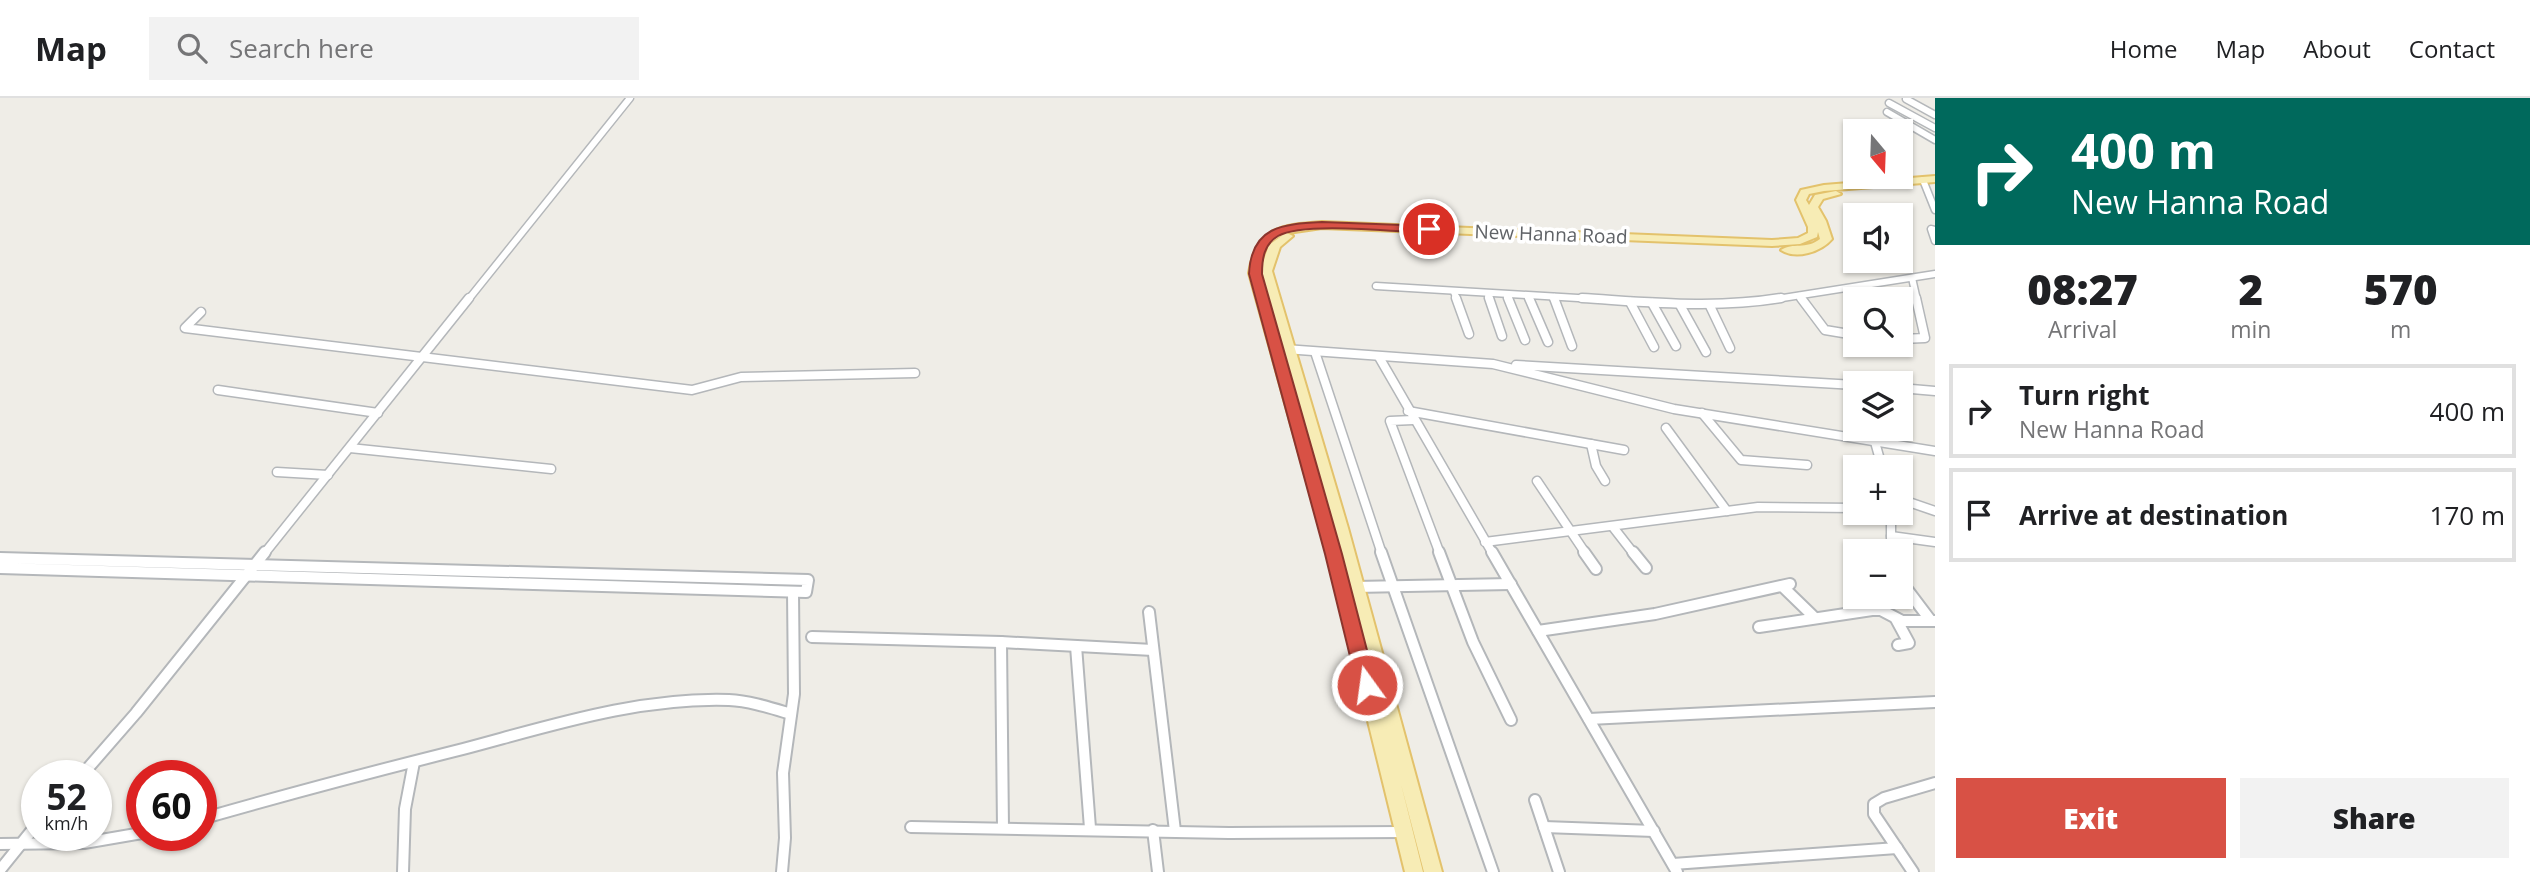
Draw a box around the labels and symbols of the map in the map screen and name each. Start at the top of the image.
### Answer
north arrow [1843,119,1913,189]
pin [1399,199,1459,259]
street label: New Hanna Road [1474,218,1628,250]
position arrow [1330,648,1404,722]
speed limit sign: 60 [126,760,217,851]

